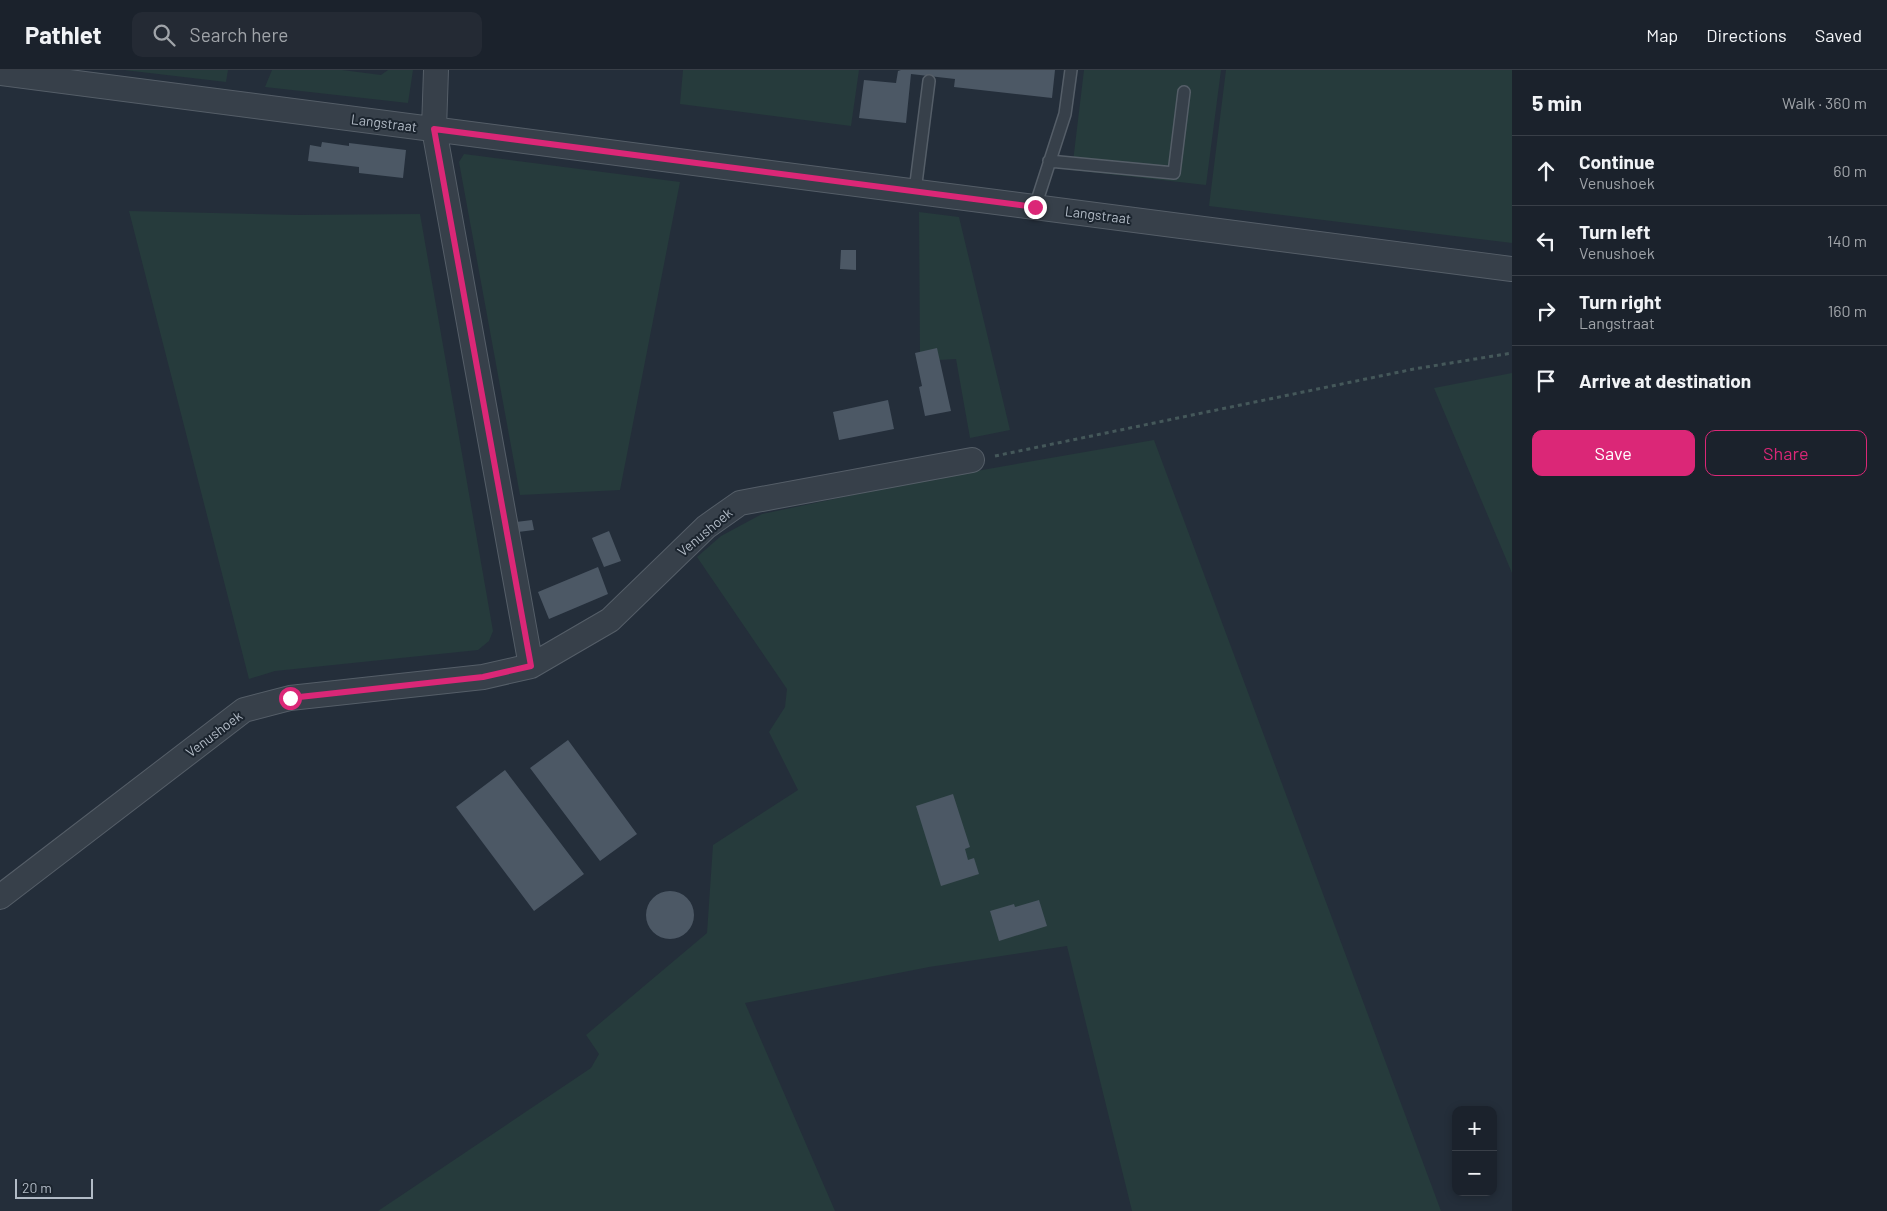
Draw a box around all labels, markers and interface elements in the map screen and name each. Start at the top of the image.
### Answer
search box [132,12,482,57]
text: Pathlet [25,20,102,49]
icon: search [150,21,178,49]
text: Search here [190,23,288,46]
text: Map [1646,24,1678,46]
text: Directions [1706,24,1787,46]
text: Saved [1815,24,1862,46]
text: 5 min [1532,90,1582,115]
text: Walk · 360 m [1782,93,1867,112]
street label: Langstraat [350,110,418,135]
text: Continue [1579,150,1655,173]
icon: ahead [1532,157,1560,185]
text: 60 m [1833,161,1867,180]
text: Venushoek [1579,173,1655,192]
route end [1024,196,1047,219]
street label: Langstraat [1064,202,1132,227]
text: Turn left [1579,220,1650,243]
icon: left [1532,227,1560,255]
text: 140 m [1827,231,1867,250]
text: Venushoek [1579,243,1655,262]
text: Turn right [1579,290,1661,313]
icon: right [1532,297,1560,325]
text: 160 m [1828,301,1867,320]
text: Langstraat [1579,313,1655,332]
icon: arrive [1532,367,1560,395]
text: Arrive at destination [1579,369,1751,392]
button: Save [1532,430,1695,476]
button: Share [1705,430,1867,476]
street label: Venushoek [674,504,736,559]
route start [279,687,302,710]
street label: Venushoek [182,707,245,760]
map controls [1452,1106,1497,1196]
button: + [1452,1106,1497,1151]
button: − [1452,1151,1497,1196]
scale bar [15,1176,92,1199]
text: 20 m [22,1179,52,1196]

